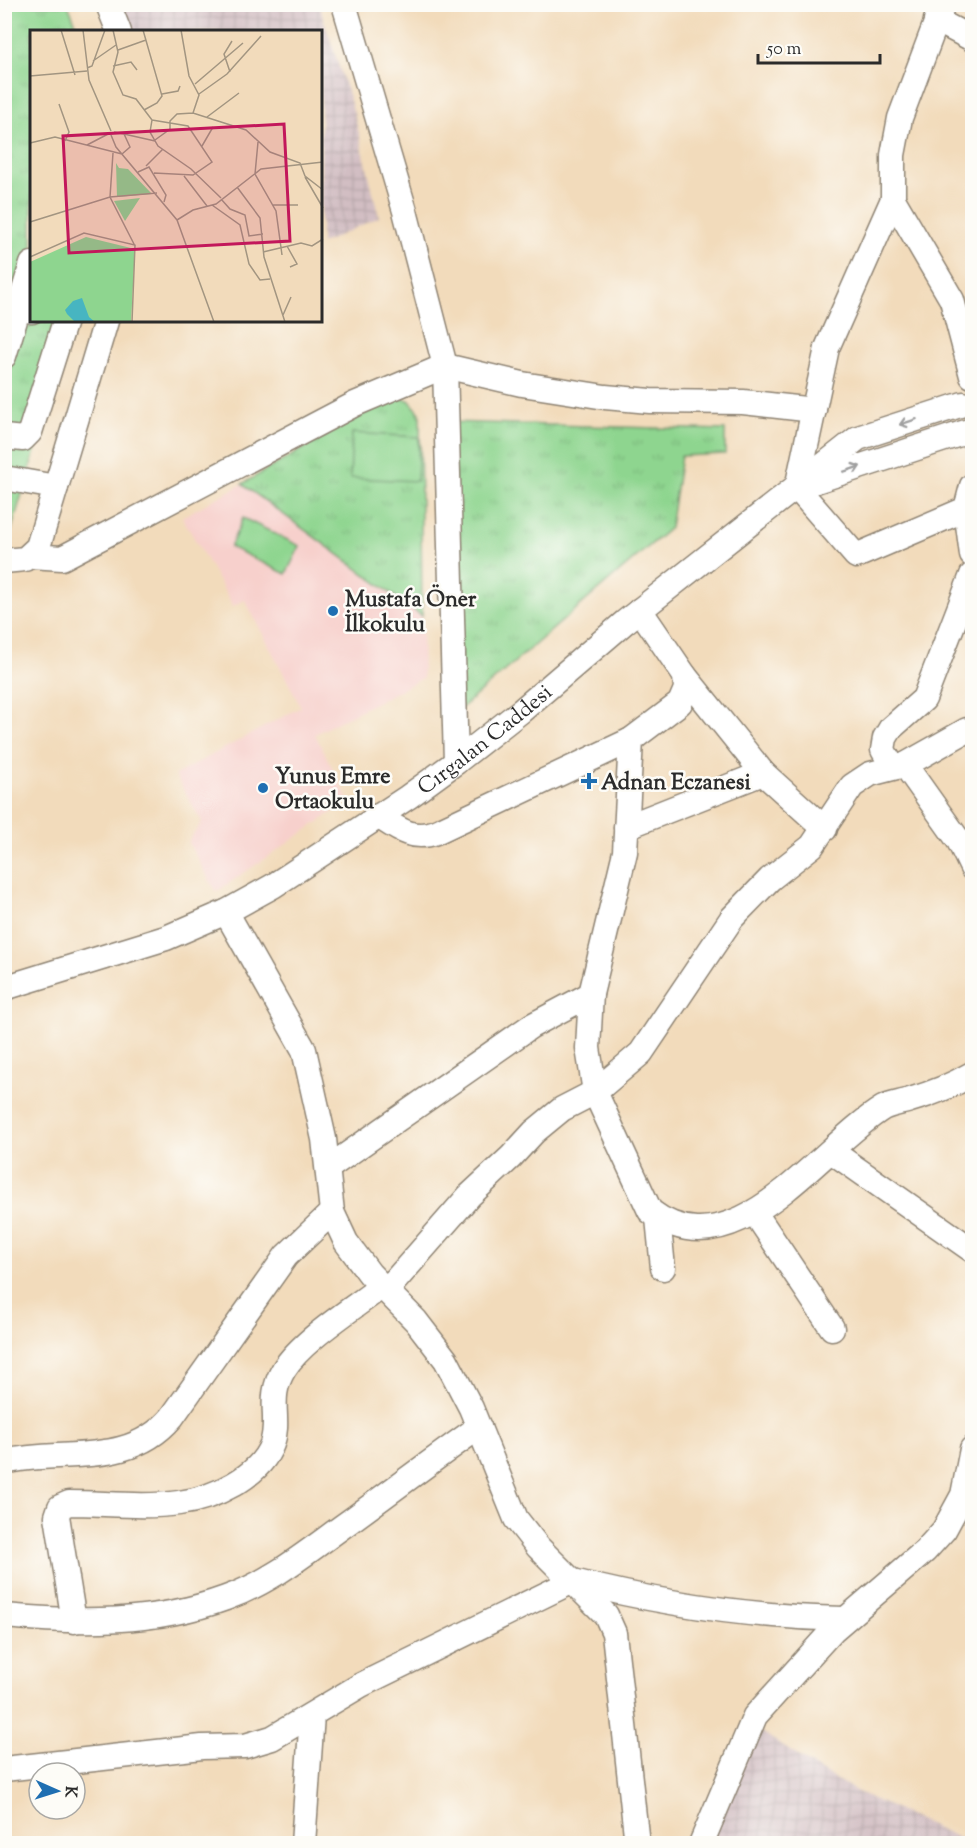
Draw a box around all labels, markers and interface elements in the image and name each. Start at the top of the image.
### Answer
scale bar [758,27,880,65]
inset map [30,30,322,322]
text: 50 m [766,37,802,63]
one-way arrow [899,417,918,428]
one-way arrow [842,463,861,474]
place label: Mustafa Öner İlkokulu [345,584,477,642]
marker: Mustafa Öner İlkokulu [326,604,340,618]
street label: Cırgalan Caddesi [412,678,560,804]
place label: Yunus Emre Ortaokulu [275,762,390,819]
place label: Adnan Eczanesi [601,768,751,800]
marker: Adnan Eczanesi [582,774,596,788]
marker: Yunus Emre Ortaokulu [256,781,270,795]
north arrow [27,1761,87,1821]
text: K [58,1785,81,1798]

